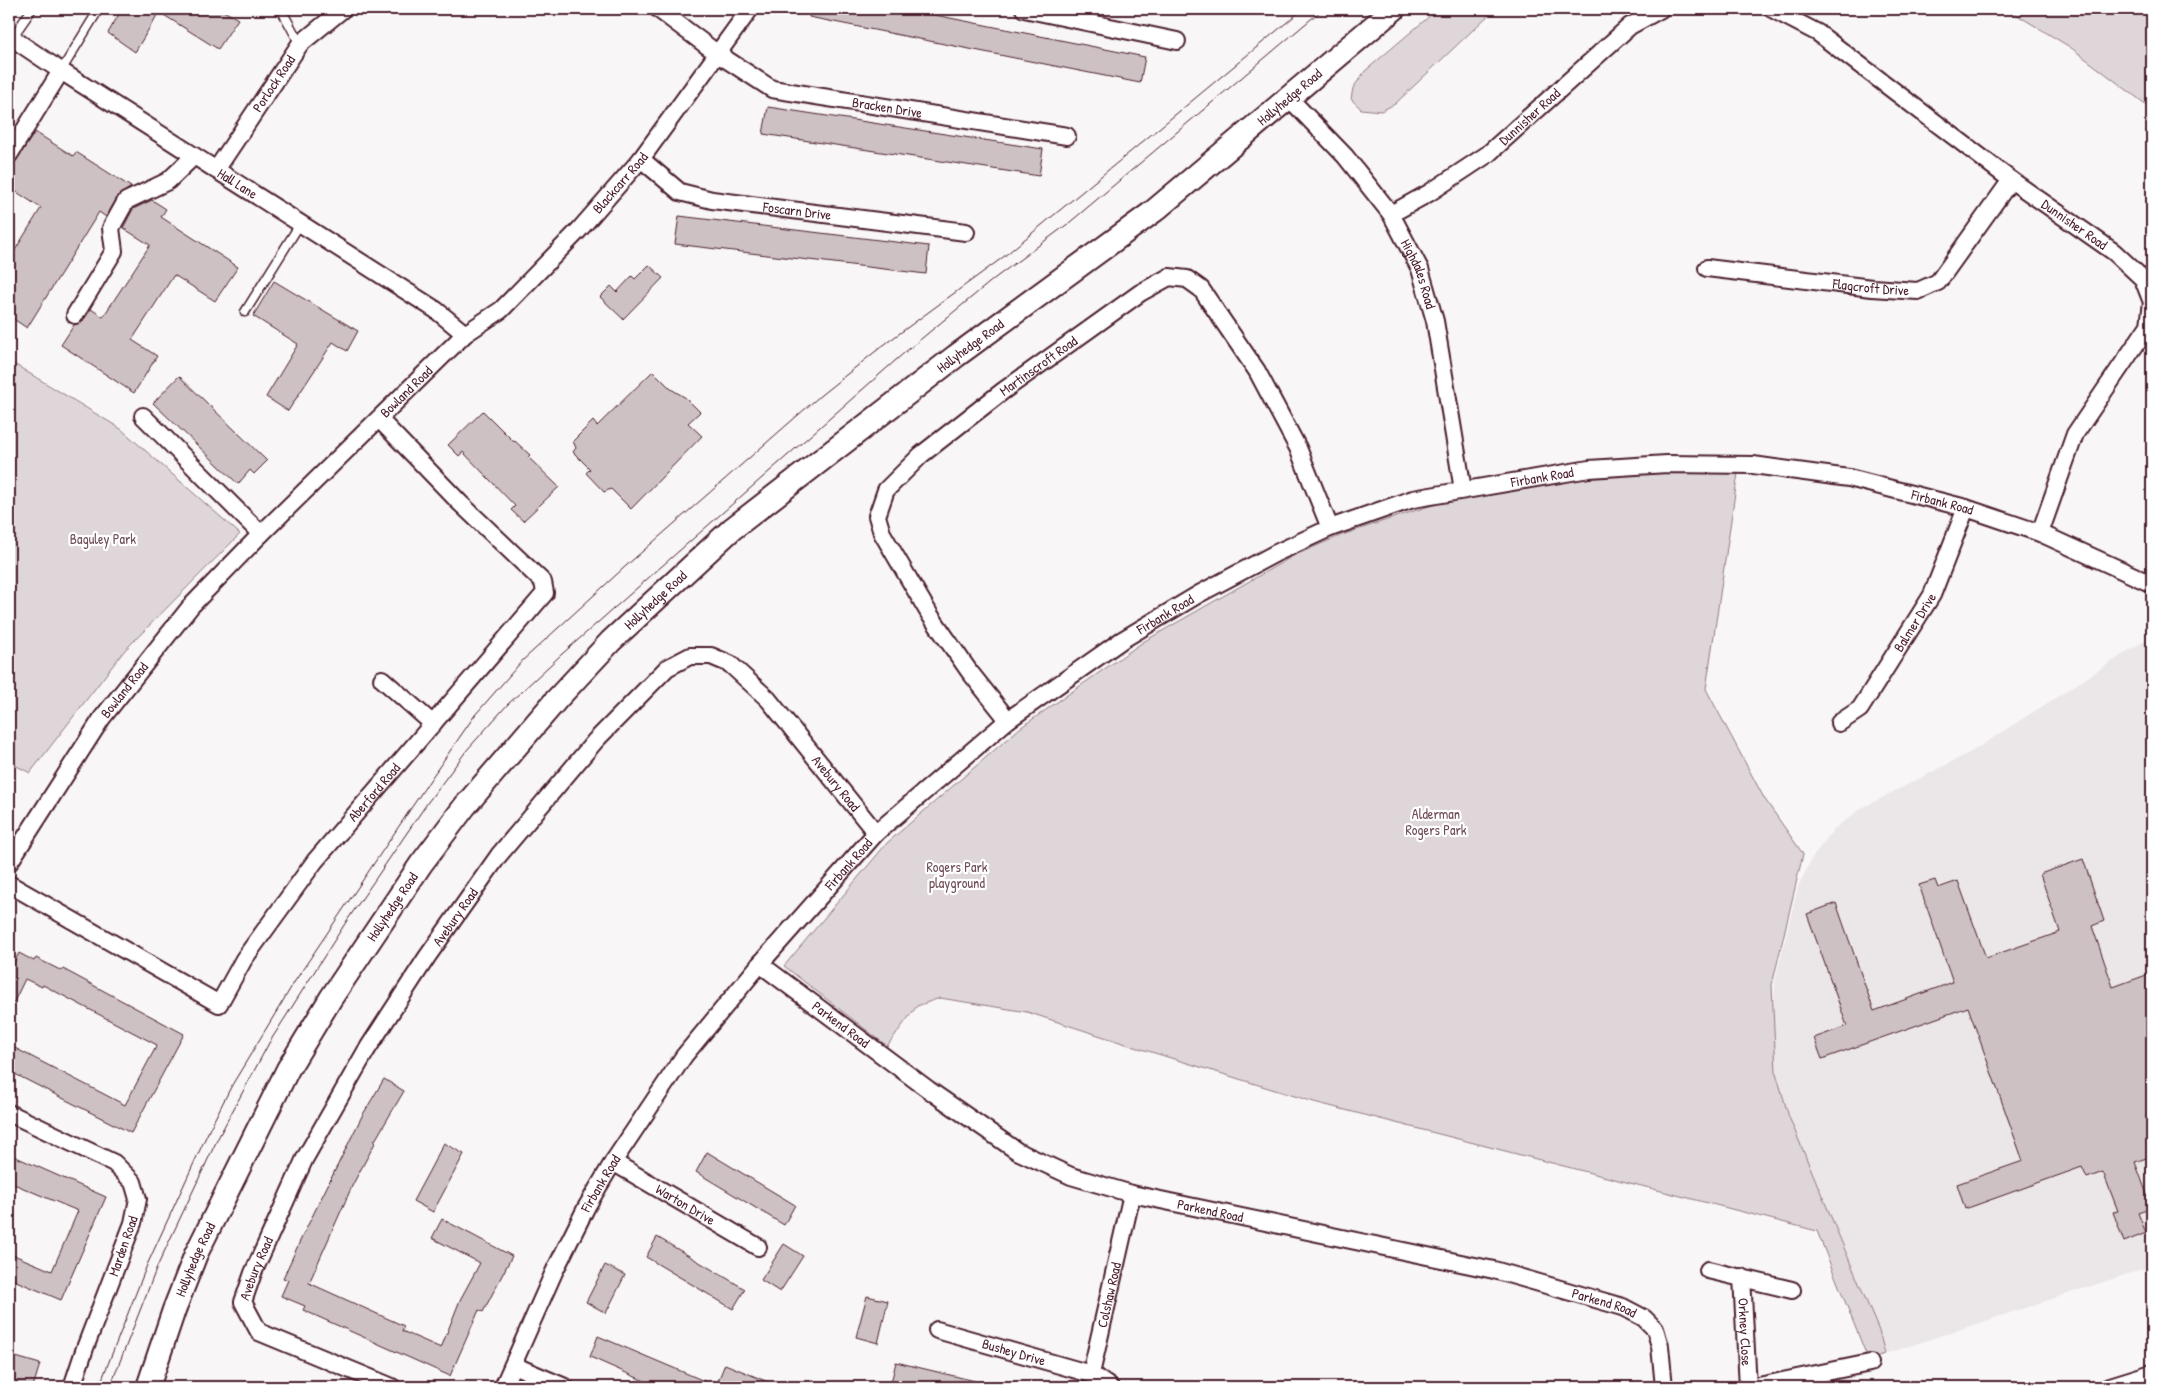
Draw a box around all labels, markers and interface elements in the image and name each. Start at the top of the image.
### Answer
street label: Porlock Road [247,51,299,115]
street label: Hollyhedge Road [1253,64,1326,129]
street label: Dunnisher Road [1494,83,1564,149]
street label: Bracken Drive [851,92,924,122]
street label: Blackcarr Road [588,148,652,217]
street label: Hall Lane [214,163,262,203]
street label: Dunnisher Road [2038,194,2112,254]
street label: Foscarn Drive [761,196,833,224]
street label: Highdales Road [1397,235,1441,311]
street label: Flagcroft Drive [1831,273,1910,299]
street label: Hollyhedge Road [932,314,1008,377]
street label: Martinscroft Road [995,331,1081,400]
street label: Bowland Road [375,361,437,421]
street label: Firbank Road [1508,462,1575,491]
street label: Firbank Road [1908,484,1977,519]
park label: Baguley Park [70,529,136,549]
street label: Hollyhedge Road [619,565,691,633]
street label: Balmer Drive [1889,588,1940,655]
street label: Firbank Road [1132,589,1198,639]
street label: Bowland Road [96,657,152,722]
street label: Avebury Road [808,751,865,815]
street label: Aberford Road [343,758,404,825]
park label: Alderman Rogers Park [1405,804,1467,840]
street label: Firbank Road [819,833,877,895]
park label: Rogers Park playground [926,857,988,893]
street label: Hollyhedge Road [362,868,422,945]
street label: Avebury Road [428,883,482,950]
street label: Parkend Road [809,996,874,1052]
street label: Firbank Road [575,1150,625,1216]
street label: Warton Drive [652,1179,719,1229]
street label: Parkend Road [1176,1194,1246,1226]
street label: Marden Road [103,1213,142,1279]
street label: Hollyhedge Road [170,1218,220,1299]
street label: Avebury Road [234,1233,277,1302]
street label: Colshaw Road [1092,1260,1125,1329]
street label: Parkend Road [1570,1283,1641,1322]
street label: Orkney Close [1734,1297,1757,1367]
street label: Bushey Drive [980,1333,1048,1370]

